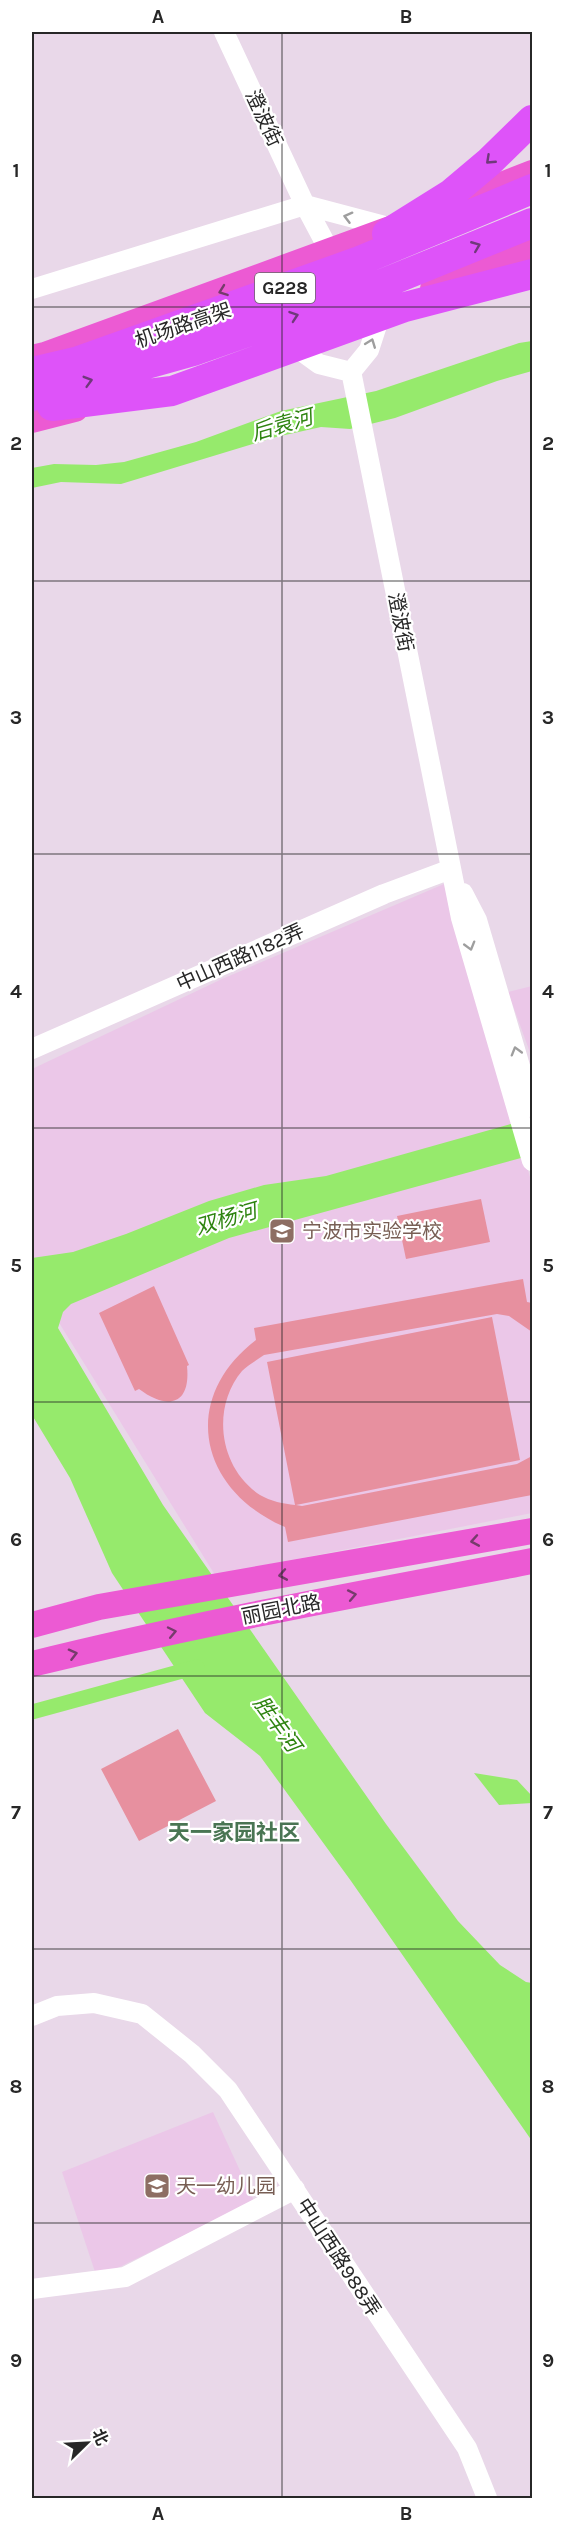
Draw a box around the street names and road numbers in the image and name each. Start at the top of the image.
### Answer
street label: 澄波街 [240,86,287,150]
road number: G228 [255,273,315,303]
street label: 机场路高架 [132,298,234,353]
street label: 澄波街 [383,590,418,654]
street label: 中山西路1182弄 [173,919,308,996]
street label: 丽园北路 [240,1591,323,1628]
street label: 中山西路988弄 [292,2194,385,2321]

